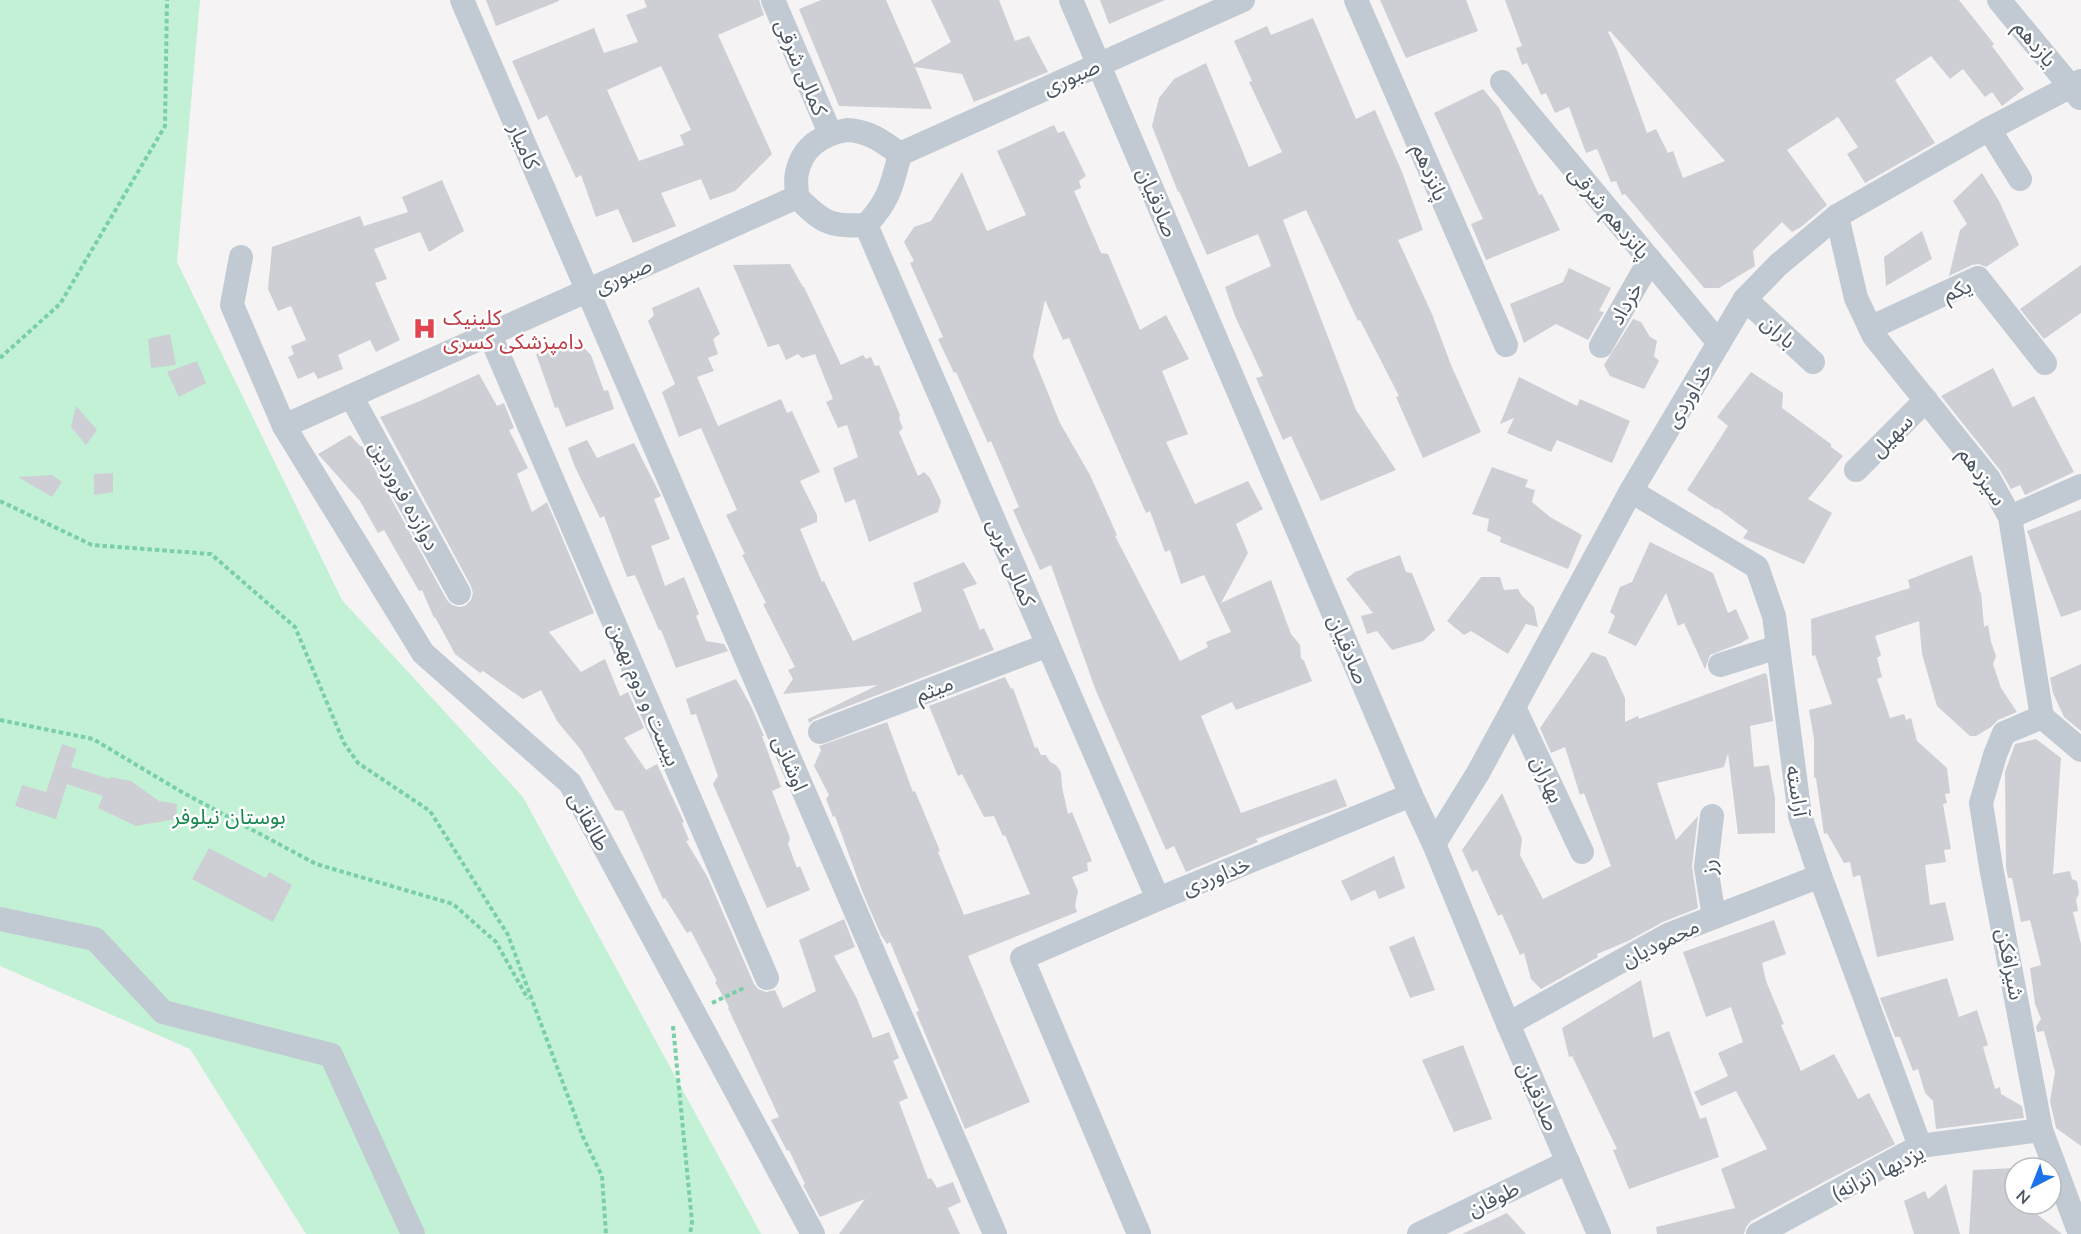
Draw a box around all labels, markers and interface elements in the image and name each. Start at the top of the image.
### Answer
street label: یازدهم [2007,14,2063,74]
street label: کمالی شرقی [770,15,834,119]
street label: صبوری [1038,52,1104,100]
street label: کامیار [503,118,546,173]
street label: پانزدهم [1405,139,1455,206]
street label: پانزدهم شرقی [1561,160,1657,266]
street label: صادقیان [1132,163,1184,241]
street label: صبوری [590,251,656,299]
street label: یکم [1939,272,1976,309]
street label: خرداد [1602,277,1648,329]
place label: کلینیک دامپزشکی کسری [443,304,583,355]
street label: باران [1756,309,1802,353]
hospital icon: کلینیک دامپزشکی کسری [412,316,438,342]
street label: خداوردی [1659,358,1717,432]
street label: سهیل [1864,408,1918,462]
street label: دوازده فروردین [364,436,446,554]
street label: سیزدهم [1951,442,2013,512]
street label: کمالی غربی [982,514,1042,610]
street label: صادقیان [1323,610,1375,688]
street label: بیست و دوم بهمن [599,618,687,771]
street label: میثم [911,669,958,710]
street label: اوشانی [768,731,814,795]
street label: بهاران [1526,751,1570,807]
street label: آراسته [1781,763,1815,819]
street label: طالقانی [564,787,616,855]
park label: بوستان نیلوفر [171,803,286,829]
street label: خداوردی [1178,850,1254,900]
street label: رز [1695,859,1721,876]
street label: محمودیان [1617,912,1703,972]
street label: شیرافکن [1991,926,2031,1002]
street label: صادقیان [1512,1057,1566,1135]
street label: یزدیها (ترانه) [1826,1138,1928,1206]
north arrow [2003,1156,2063,1216]
street label: طوفان [1463,1174,1523,1222]
text: N [2012,1186,2034,1209]

